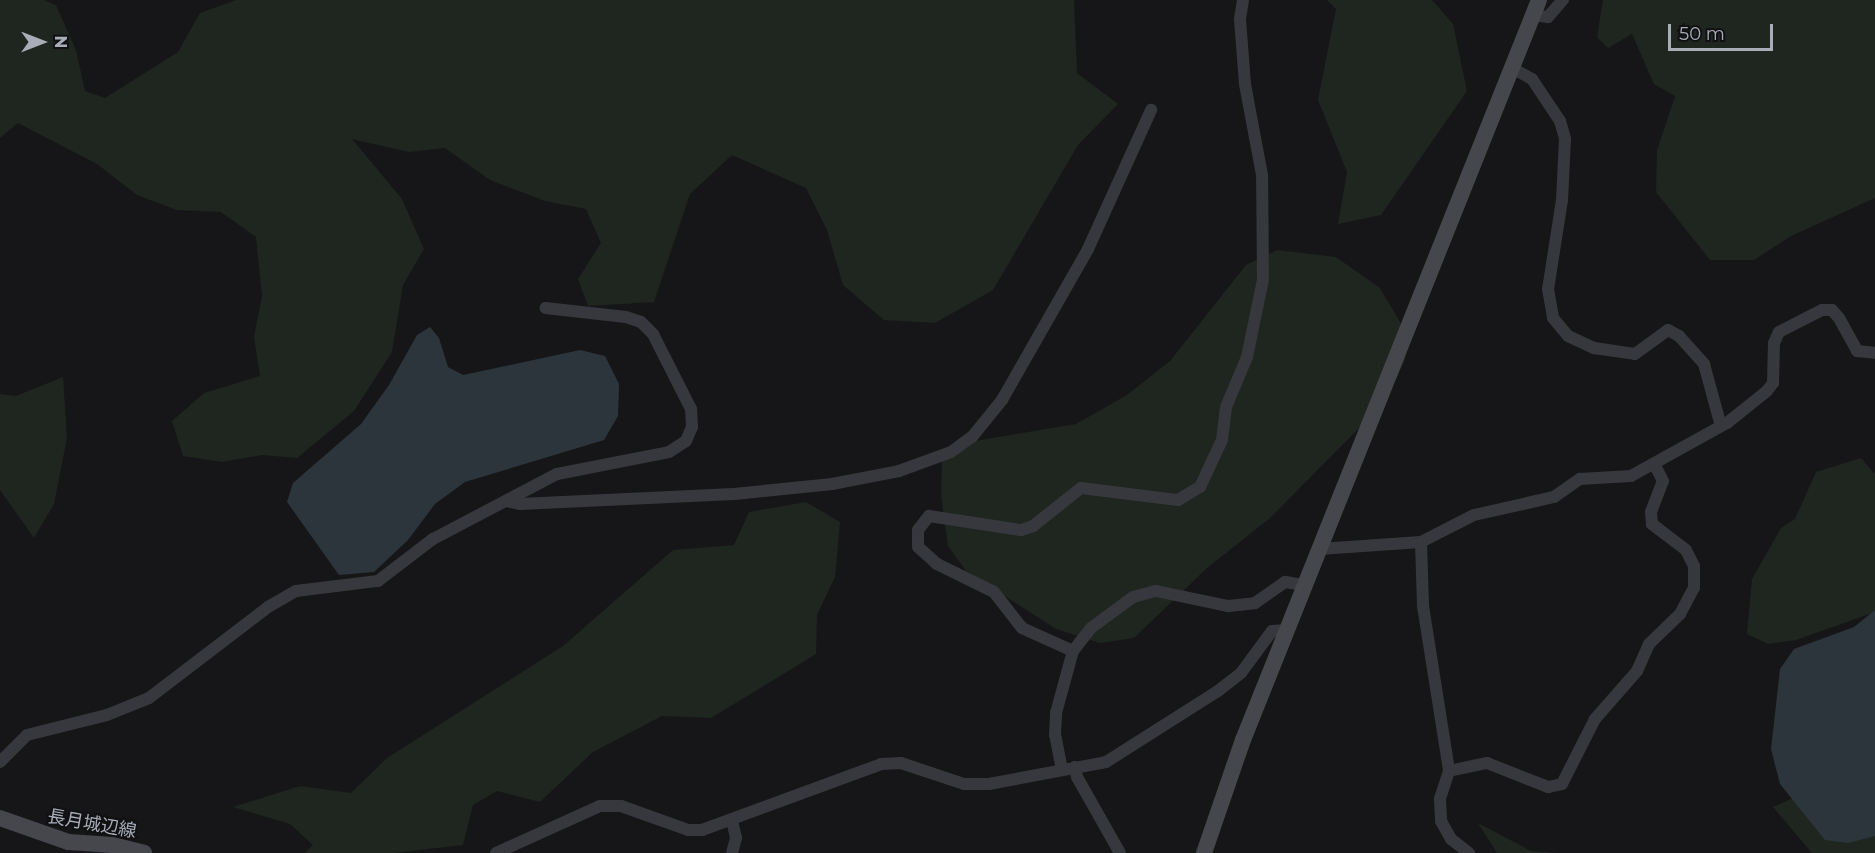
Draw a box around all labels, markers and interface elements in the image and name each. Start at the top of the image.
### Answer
north arrow [12,12,72,72]
scale bar [1671,12,1776,50]
text: 50 m [1679,23,1725,45]
text: N [51,36,70,48]
street label: 長月城辺線 [46,806,138,842]

